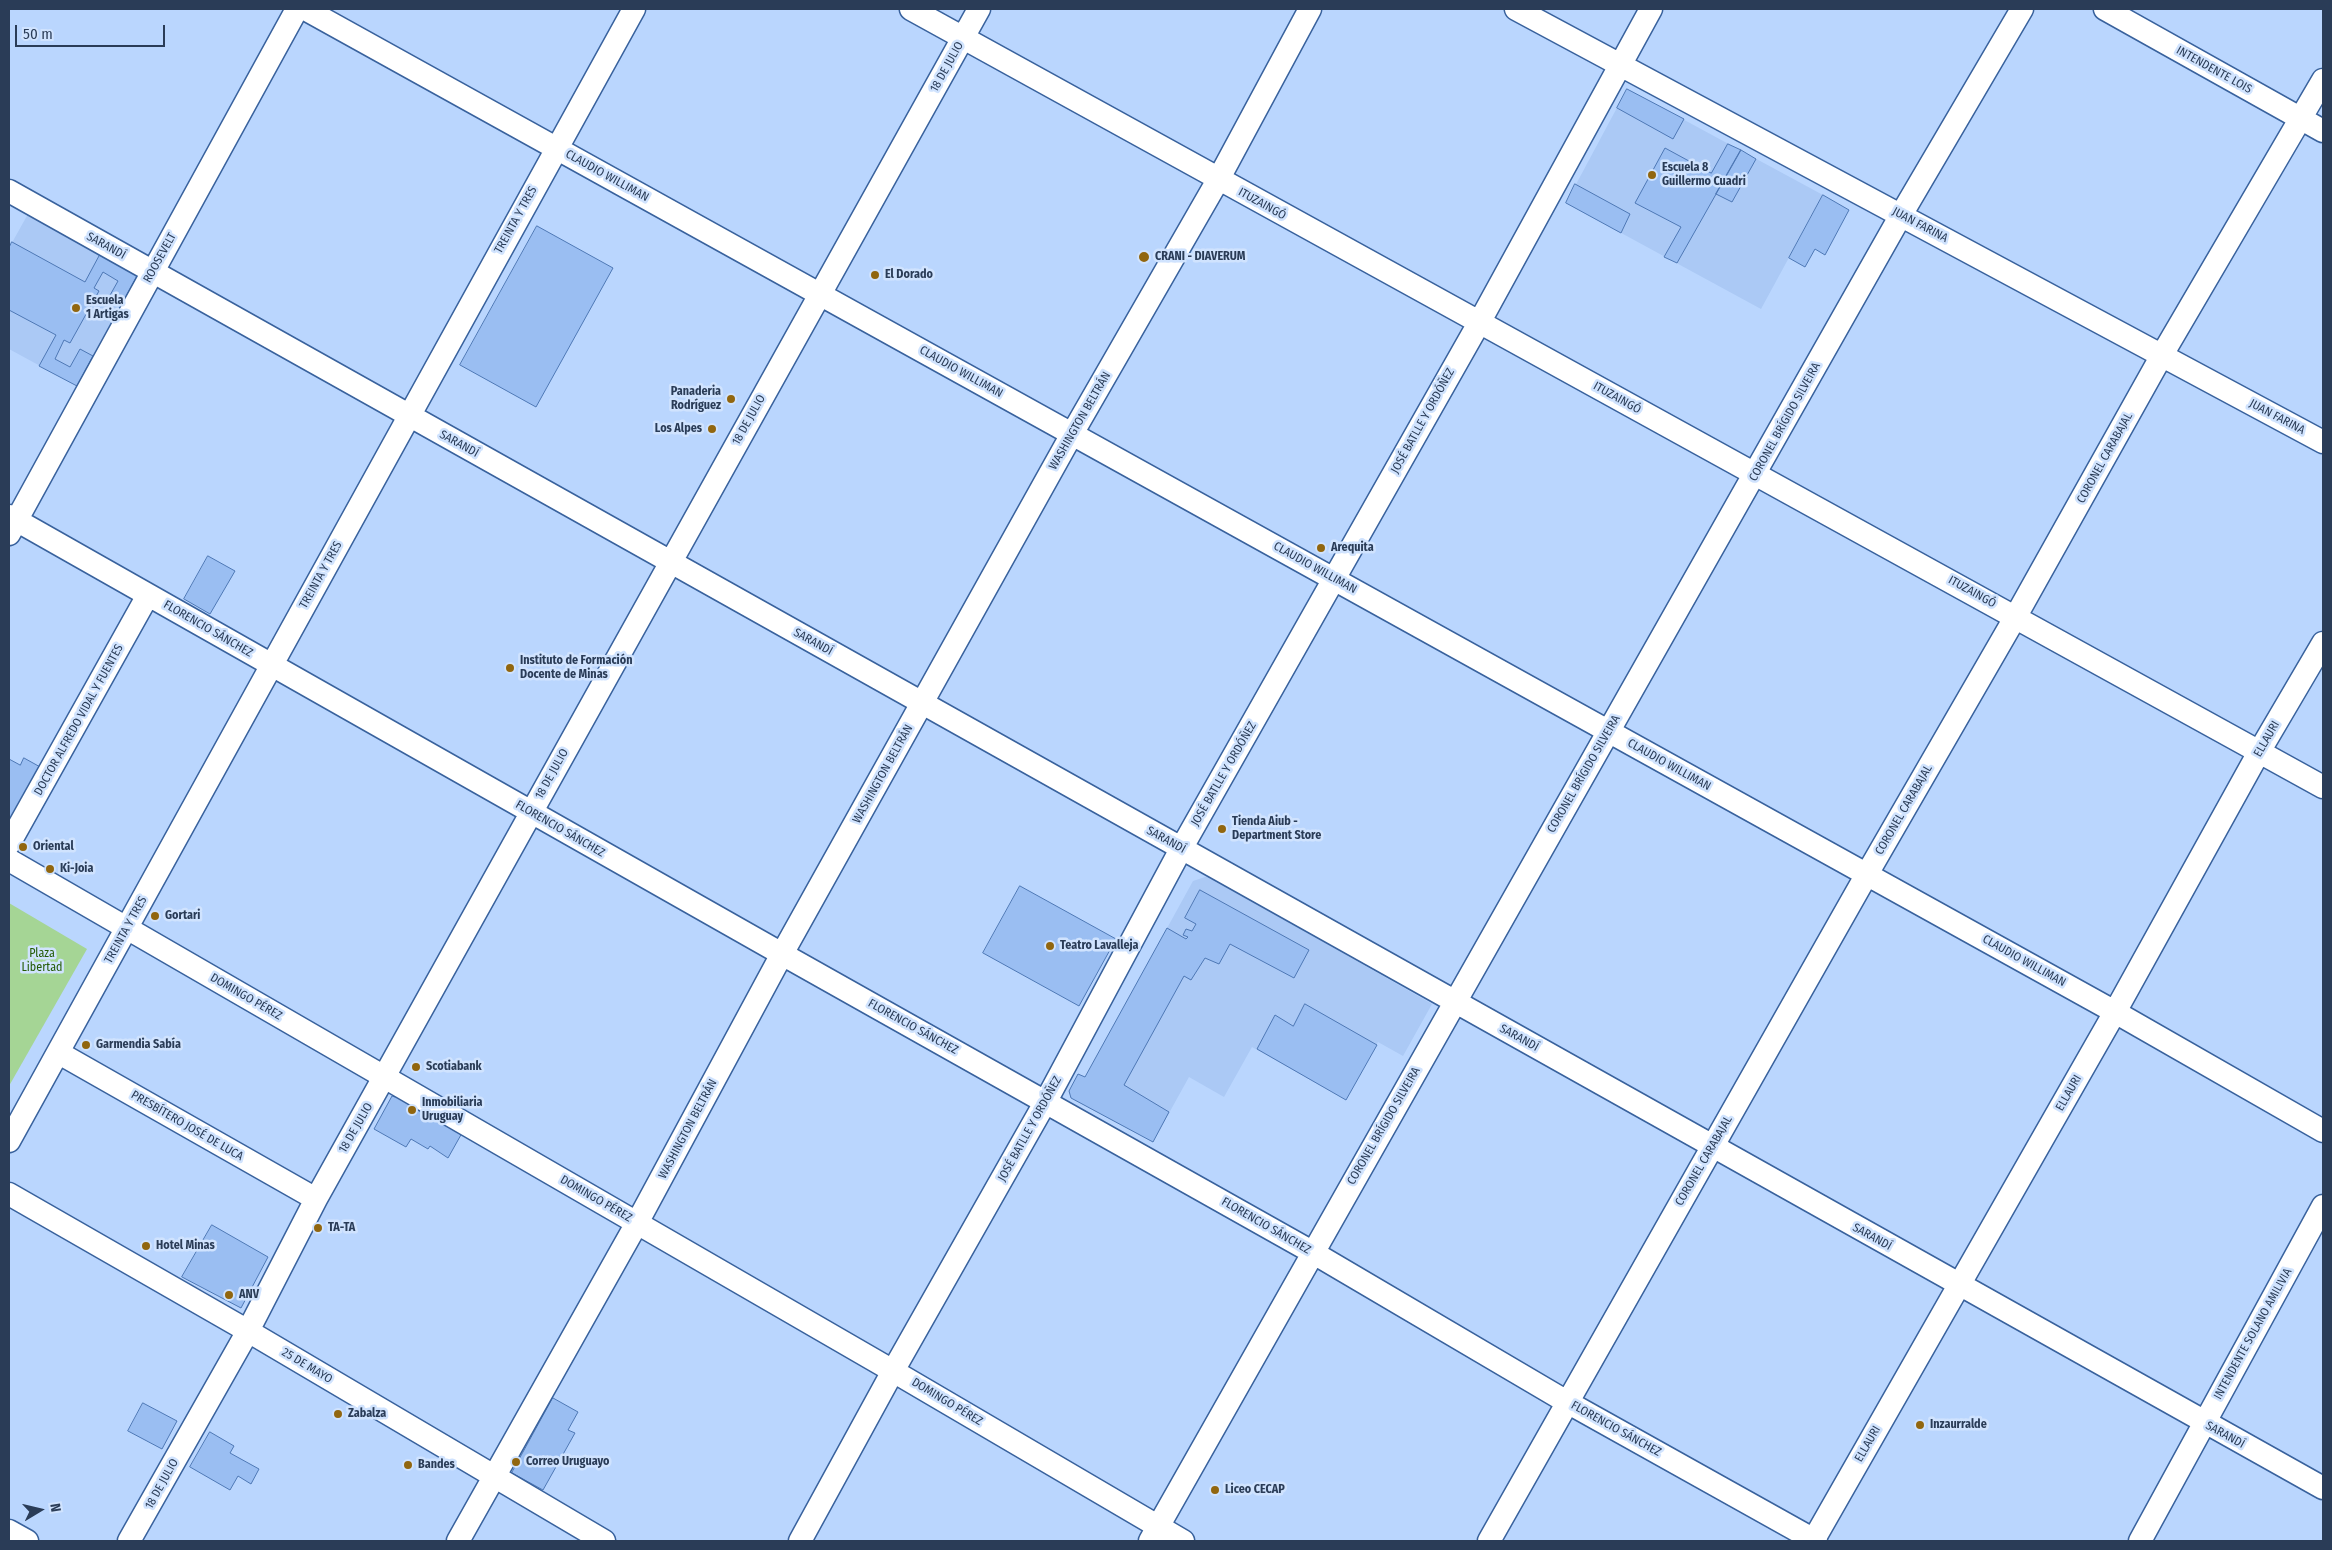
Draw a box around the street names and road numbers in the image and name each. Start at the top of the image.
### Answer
street label: 18 DE JULIO [927,39,967,95]
street label: INTENDENTE LOIS [2174,43,2254,97]
street label: CLAUDIO WILLIMAN [563,147,651,205]
street label: TREINTA Y TRES [492,184,540,256]
street label: ITUZAINGÓ [1236,185,1288,223]
street label: JUAN FARINA [1890,204,1950,246]
street label: SARANDÍ [84,229,128,263]
street label: ROOSEVELT [140,231,180,285]
street label: CLAUDIO WILLIMAN [917,343,1005,401]
street label: CORONEL BRÍGIDO SILVEIRA [1746,360,1824,484]
street label: JOSÉ BATLLE Y ORDÓÑEZ [1388,366,1458,476]
street label: WASHINGTON BELTRÁN [1046,370,1114,472]
street label: ITUZAINGÓ [1591,379,1643,417]
street label: 18 DE JULIO [729,392,769,448]
street label: JUAN FARINA [2247,396,2307,438]
street label: CORONEL CARABAJAL [2074,410,2136,506]
street label: SARANDÍ [437,427,481,461]
street label: TREINTA Y TRES [297,539,345,611]
street label: CLAUDIO WILLIMAN [1271,539,1359,597]
street label: ITUZAINGÓ [1946,573,1998,611]
street label: FLORENCIO SÁNCHEZ [161,598,255,660]
street label: SARANDÍ [791,625,835,659]
street label: DOCTOR ALFREDO VIDAL Y FUENTES [31,642,127,798]
street label: CORONEL BRÍGIDO SILVEIRA [1544,713,1624,835]
street label: ELLAURI [2251,718,2283,760]
street label: JOSÉ BATLLE Y ORDÓÑEZ [1188,719,1260,829]
street label: WASHINGTON BELTRÁN [850,722,916,826]
street label: CLAUDIO WILLIMAN [1625,736,1713,794]
street label: 18 DE JULIO [532,746,572,802]
street label: CORONEL CARABAJAL [1872,762,1936,858]
street label: FLORENCIO SÁNCHEZ [513,798,607,860]
street label: SARANDÍ [1144,823,1188,857]
street label: TREINTA Y TRES [102,894,150,966]
street label: CLAUDIO WILLIMAN [1980,932,2068,990]
street label: DOMINGO PÉREZ [208,971,284,1023]
street label: FLORENCIO SÁNCHEZ [865,996,961,1058]
street label: SARANDÍ [1497,1021,1541,1055]
street label: CORONEL BRÍGIDO SILVEIRA [1344,1065,1424,1187]
street label: ELLAURI [2053,1072,2085,1114]
street label: JOSÉ BATLLE Y ORDÓÑEZ [995,1074,1065,1184]
street label: WASHINGTON BELTRÁN [656,1077,720,1181]
street label: PRESBÍTERO JOSÉ DE LUCA [128,1088,246,1164]
street label: 18 DE JULIO [336,1100,376,1156]
street label: CORONEL CARABAJAL [1672,1113,1736,1209]
street label: DOMINGO PÉREZ [558,1173,634,1225]
street label: FLORENCIO SÁNCHEZ [1219,1195,1313,1257]
street label: SARANDÍ [1850,1220,1894,1254]
street label: INTENDENTE SOLANO AMILIVIA [2211,1266,2295,1402]
street label: 25 DE MAYO [279,1345,335,1387]
street label: DOMINGO PÉREZ [909,1375,985,1429]
street label: FLORENCIO SÁNCHEZ [1568,1398,1664,1460]
street label: SARANDÍ [2203,1418,2247,1452]
street label: ELLAURI [1852,1423,1884,1465]
street label: 18 DE JULIO [142,1456,182,1512]

